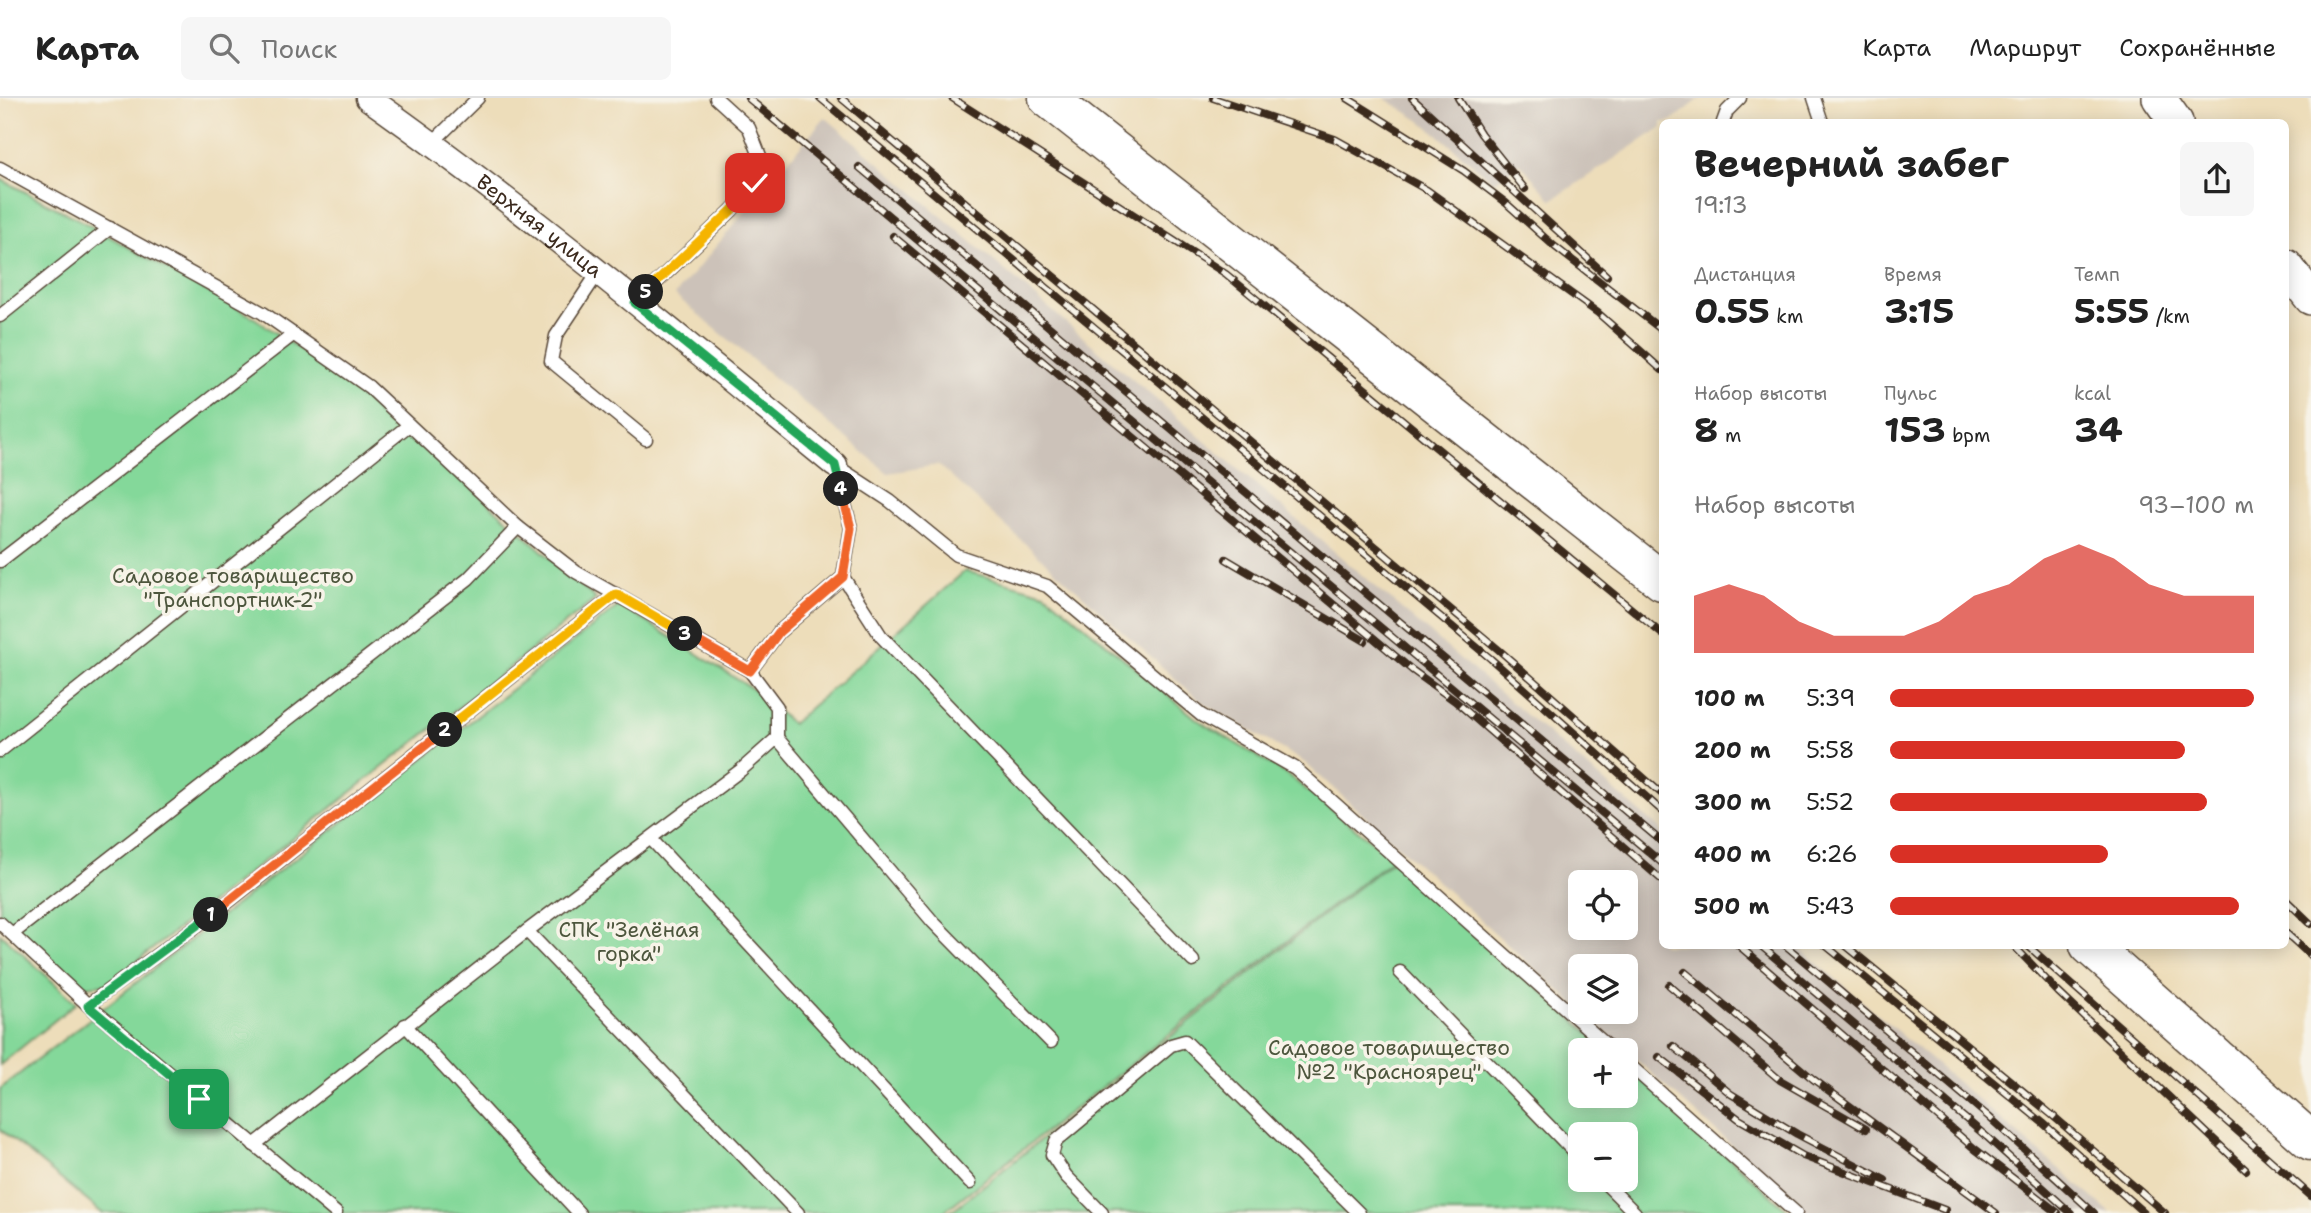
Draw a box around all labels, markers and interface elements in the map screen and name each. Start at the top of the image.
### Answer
search box [181,17,671,80]
text: Карта [35,26,139,71]
icon: search [205,29,243,67]
text: Поиск [261,31,337,66]
text: Карта [1863,32,1931,64]
text: Маршрут [1969,32,2081,64]
text: Сохранённые [2119,32,2276,64]
text: Вечерний забег [1694,138,2009,189]
button: share [2180,142,2254,216]
pin [725,153,785,213]
icon: check [736,164,774,202]
street label: Верхняя улица [471,168,608,284]
text: 19:13 [1694,190,1748,220]
text: Дистанция [1694,262,1796,287]
text: Время [1884,262,1942,287]
text: Темп [2074,262,2120,287]
pin: 5 [628,274,664,310]
text: 5 [640,279,651,304]
text: 0.55 [1694,287,1770,334]
text: 3:15 [1884,287,1954,334]
text: 5:55 [2074,287,2149,334]
text: km [1770,304,1803,329]
text: /km [2149,304,2190,329]
text: Набор высоты [1694,381,1827,406]
text: Пульс [1884,381,1937,406]
text: kcal [2074,381,2111,406]
text: 8 [1694,406,1719,453]
text: 153 [1884,406,1946,453]
text: 34 [2074,406,2123,453]
text: m [1719,423,1741,448]
text: bpm [1946,423,1990,448]
pin: 4 [824,472,858,506]
text: 4 [834,476,847,501]
text: Набор высоты [1694,490,1855,520]
text: 93–100 m [2138,490,2254,520]
park label: Садовое товарищество "Транспортник-2" [112,562,354,614]
pin: 3 [668,616,702,652]
text: 3 [678,621,691,646]
text: 100 m [1694,683,1765,713]
text: 5:39 [1806,683,1855,713]
pin: 2 [428,712,462,748]
text: 2 [438,717,451,742]
text: 200 m [1694,735,1771,765]
text: 5:58 [1806,735,1855,765]
text: 300 m [1694,787,1771,817]
text: 5:52 [1806,787,1854,817]
text: 400 m [1694,839,1771,869]
text: 6:26 [1806,839,1858,869]
map controls [1568,870,1638,1192]
button: locate [1568,870,1638,940]
text: 500 m [1694,891,1769,921]
text: 5:43 [1806,891,1855,921]
pin: 1 [194,898,228,932]
text: 1 [206,902,215,927]
park label: СПК "Зелёная горка" [558,916,700,968]
button: layers [1568,954,1638,1024]
park label: Садовое товарищество №2 "Красноярец" [1268,1034,1510,1086]
button: + [1568,1038,1638,1108]
pin [169,1069,229,1129]
icon: arrive [180,1080,218,1118]
button: − [1568,1122,1638,1192]

